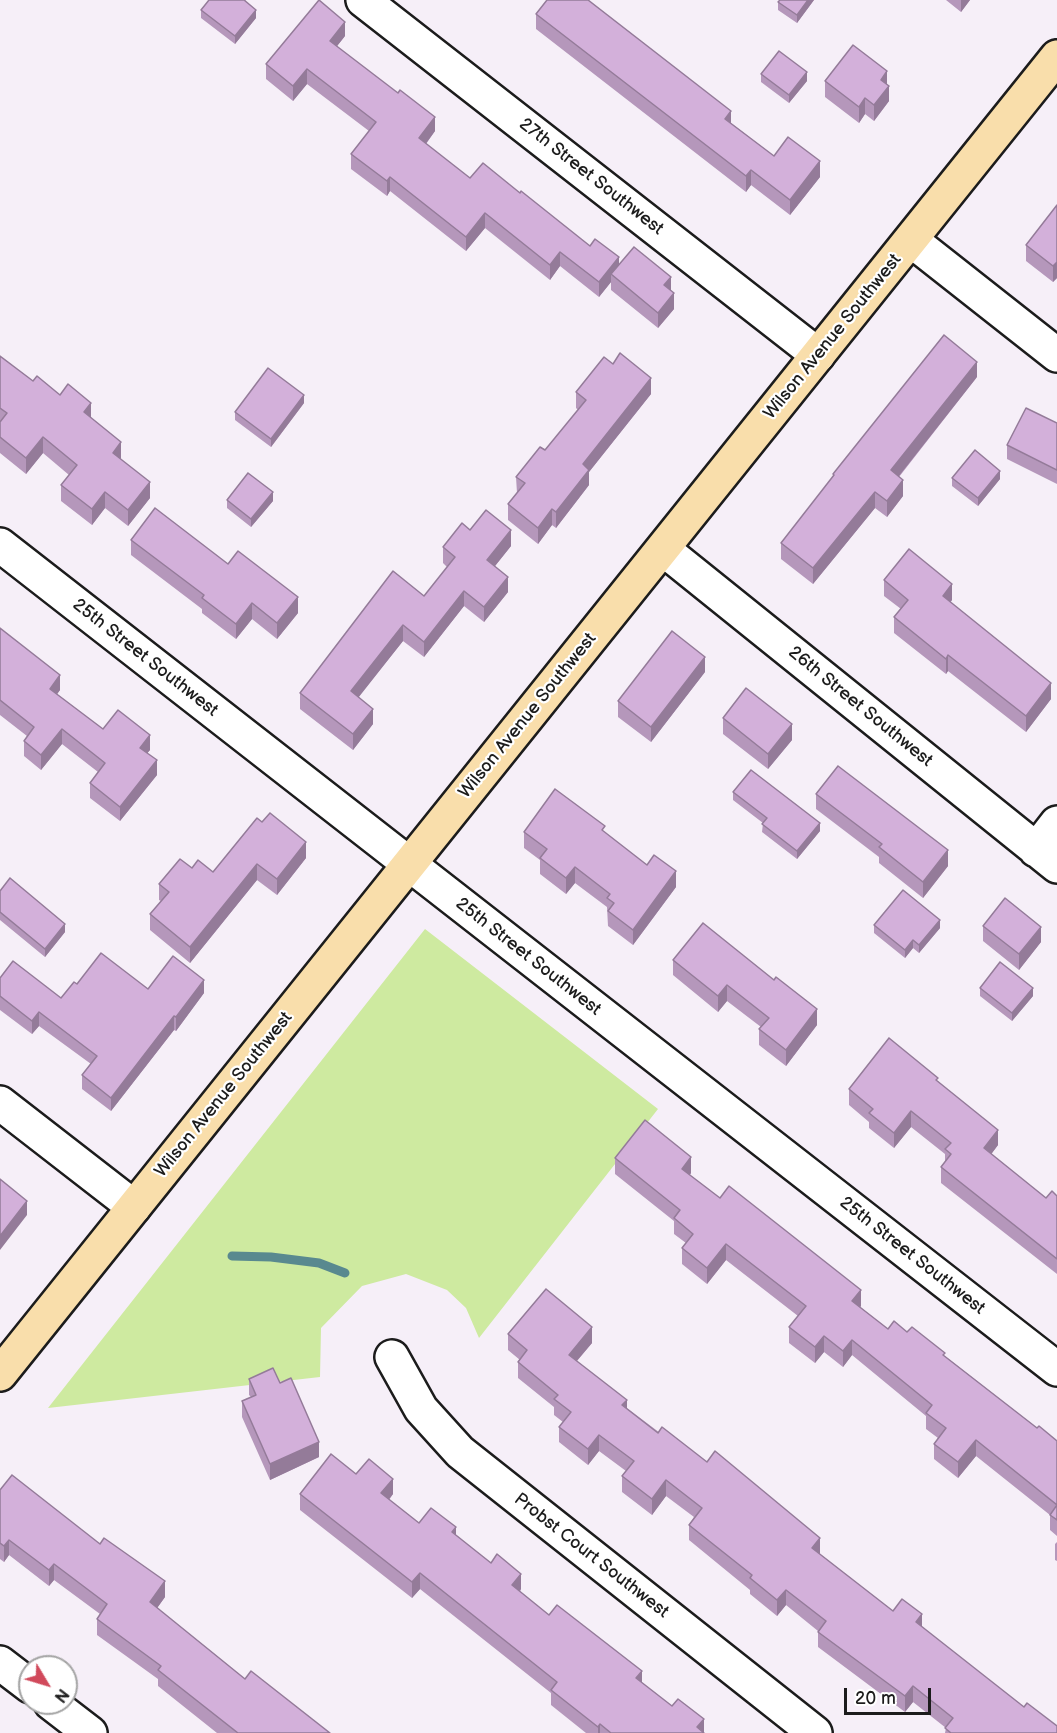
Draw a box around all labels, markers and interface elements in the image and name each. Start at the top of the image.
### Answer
street label: 27th Street Southwest [514,114,668,240]
street label: Wilson Avenue Southwest [760,250,906,424]
street label: 25th Street Southwest [68,594,222,722]
street label: Wilson Avenue Southwest [455,629,601,803]
street label: 26th Street Southwest [783,642,937,772]
street label: 25th Street Southwest [451,893,605,1021]
street label: Wilson Avenue Southwest [151,1008,297,1182]
street label: 25th Street Southwest [835,1192,989,1320]
street label: Probst Court Southwest [509,1489,673,1623]
north arrow [18,1655,78,1715]
scale bar [847,1676,934,1714]
text: N [50,1685,72,1706]
text: 20 m [855,1688,896,1709]

